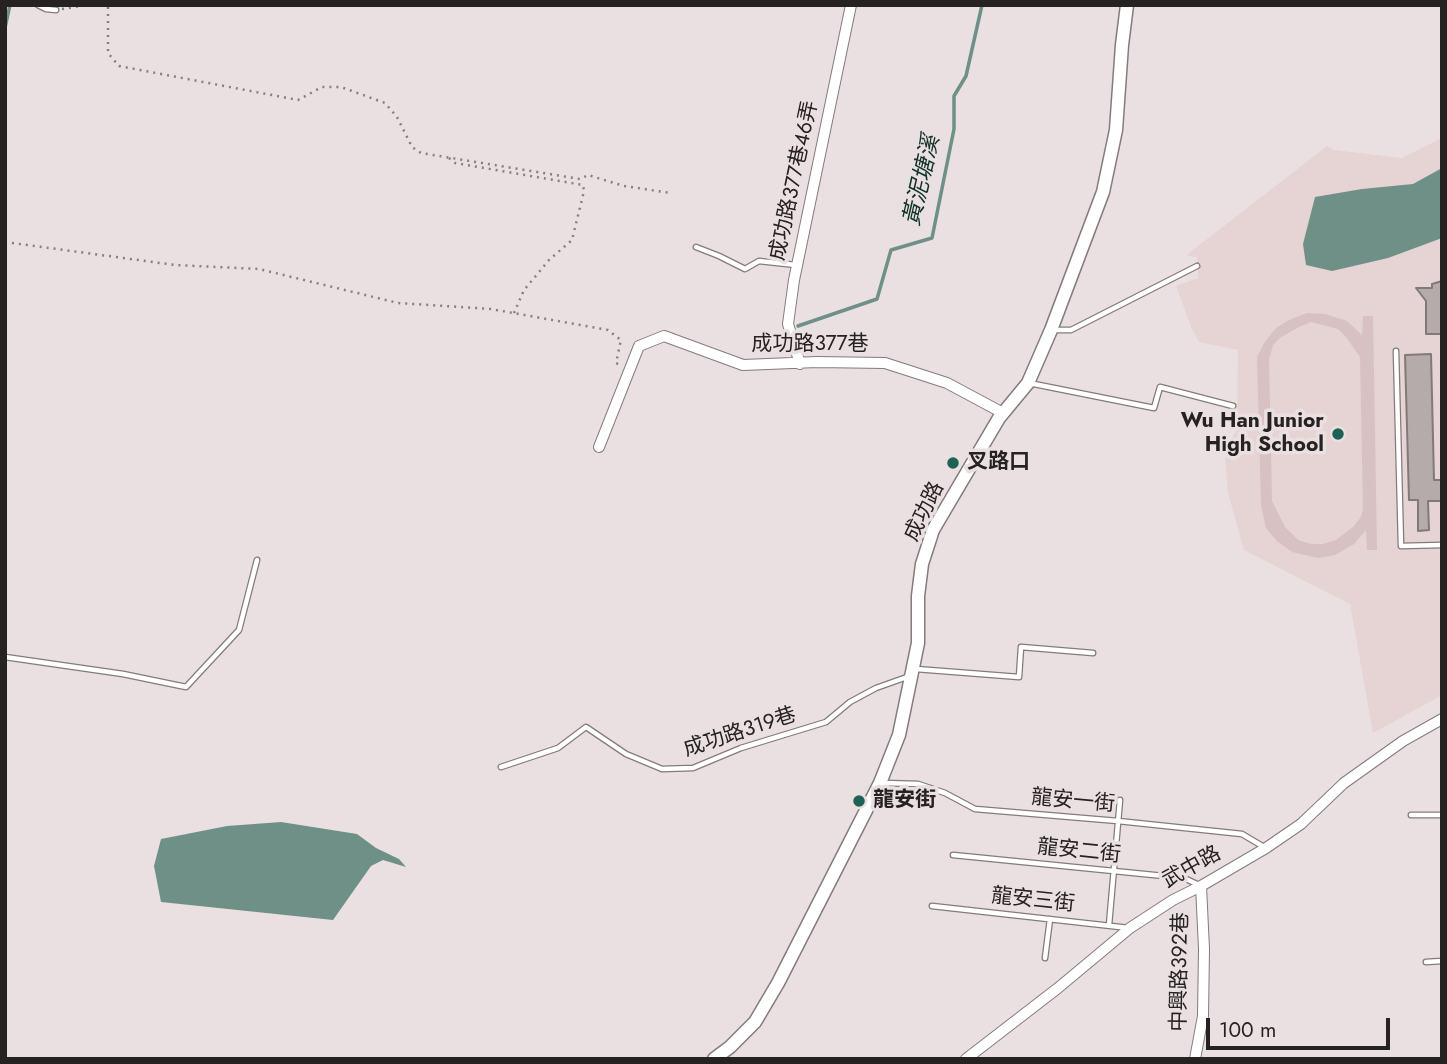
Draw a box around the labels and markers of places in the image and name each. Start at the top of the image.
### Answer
place label: Wu Han Junior High School [1181,409,1324,459]
marker: Wu Han Junior High School [1330,426,1346,442]
place label: 叉路口 [967,450,1030,476]
marker: 叉路口 [945,455,961,471]
place label: 龍安街 [873,788,936,814]
marker: 龍安街 [851,793,867,809]

